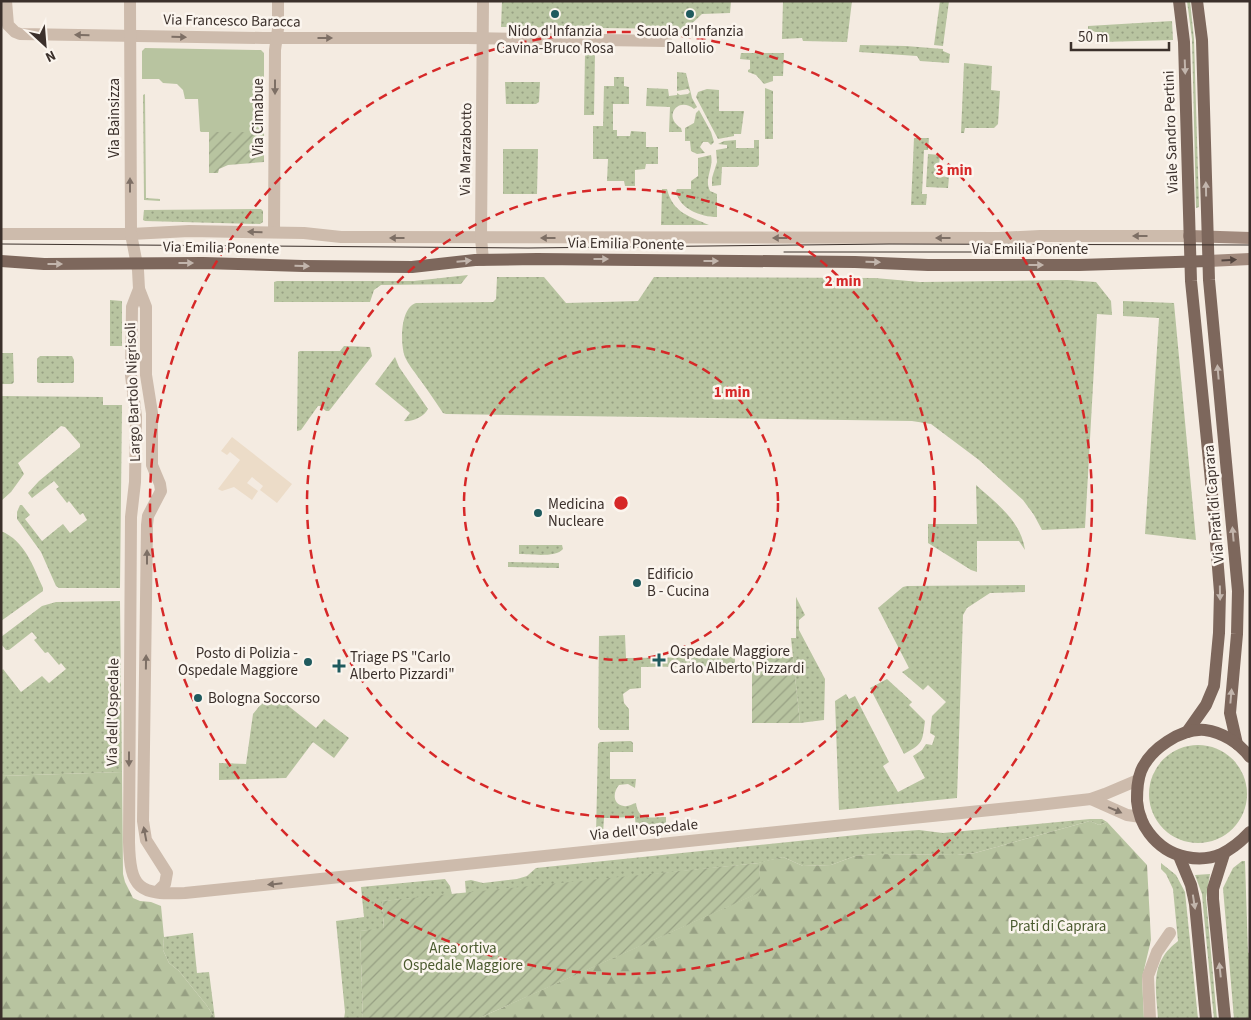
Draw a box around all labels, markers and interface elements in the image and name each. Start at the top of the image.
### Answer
marker: Nido d'Infanzia Cavina-Bruco Rosa [549,8,561,20]
marker: Scuola d'Infanzia Dallolio [684,8,696,20]
street label: Via Francesco Baracca [163,9,301,33]
north arrow [20,20,70,70]
scale bar [1071,20,1168,52]
place label: Nido d'Infanzia Cavina-Bruco Rosa [496,21,614,59]
place label: Scuola d'Infanzia Dallolio [636,21,744,59]
text: 50 m [1078,27,1108,48]
one-way arrow [74,31,90,39]
one-way arrow [171,33,187,41]
one-way arrow [317,34,333,42]
text: N [42,45,59,67]
one-way arrow [1181,59,1189,75]
street label: Viale Sandro Pertini [1158,70,1184,194]
street label: Via Bainsizza [104,78,125,158]
street label: Via Cimabue [248,78,269,156]
one-way arrow [271,79,279,95]
street label: Via Marzabotto [455,102,477,196]
text: 3 min [936,160,972,181]
one-way arrow [126,177,134,193]
one-way arrow [1201,181,1209,197]
one-way arrow [247,228,263,236]
street label: Via Emilia Ponente [568,232,684,256]
one-way arrow [1132,232,1148,240]
one-way arrow [389,233,405,241]
one-way arrow [539,234,555,242]
one-way arrow [772,234,788,242]
one-way arrow [934,234,950,242]
street label: Via Emilia Ponente [163,236,279,260]
street label: Via Emilia Ponente [972,239,1088,260]
one-way arrow [594,255,610,263]
one-way arrow [1221,255,1237,263]
one-way arrow [456,257,472,265]
one-way arrow [703,257,719,265]
one-way arrow [178,259,194,267]
one-way arrow [866,259,882,267]
one-way arrow [48,260,64,268]
one-way arrow [1028,261,1044,269]
one-way arrow [294,262,310,270]
text: 2 min [825,271,861,292]
street label: Largo Bartolo Nigrisoli [120,322,146,462]
one-way arrow [1214,364,1222,380]
text: 1 min [714,382,750,403]
street label: Via Prati di Caprara [1198,444,1230,564]
place label: Medicina Nucleare [548,494,605,532]
centre of rings [612,494,630,512]
marker: Medicina Nucleare [532,507,544,519]
one-way arrow [1229,526,1237,542]
one-way arrow [143,549,151,565]
place label: Edificio B - Cucina [647,564,709,602]
marker: Edificio B - Cucina [631,577,643,589]
one-way arrow [1216,585,1224,601]
place label: Ospedale Maggiore Carlo Alberto Pizzardi [670,641,804,679]
place label: Posto di Polizia - Ospedale Maggiore [178,643,298,681]
place label: Triage PS "Carlo Alberto Pizzardi" [350,647,455,685]
one-way arrow [142,653,150,669]
marker: Ospedale Maggiore Carlo Alberto Pizzardi [652,653,666,667]
marker: Posto di Polizia - Ospedale Maggiore [302,656,314,668]
street label: Via dell'Ospedale [102,658,124,766]
marker: Triage PS "Carlo Alberto Pizzardi" [332,659,346,673]
place label: Bologna Soccorso [208,688,320,709]
one-way arrow [1228,688,1236,704]
marker: Bologna Soccorso [192,692,204,704]
one-way arrow [125,751,133,767]
one-way arrow [1108,806,1122,814]
street label: Via dell'Ospedale [589,814,699,846]
one-way arrow [141,826,149,842]
one-way arrow [267,880,283,888]
one-way arrow [1191,894,1199,910]
park label: Prati di Caprara [1010,916,1106,937]
park label: Area ortiva Ospedale Maggiore [403,938,523,976]
one-way arrow [1216,962,1224,978]

